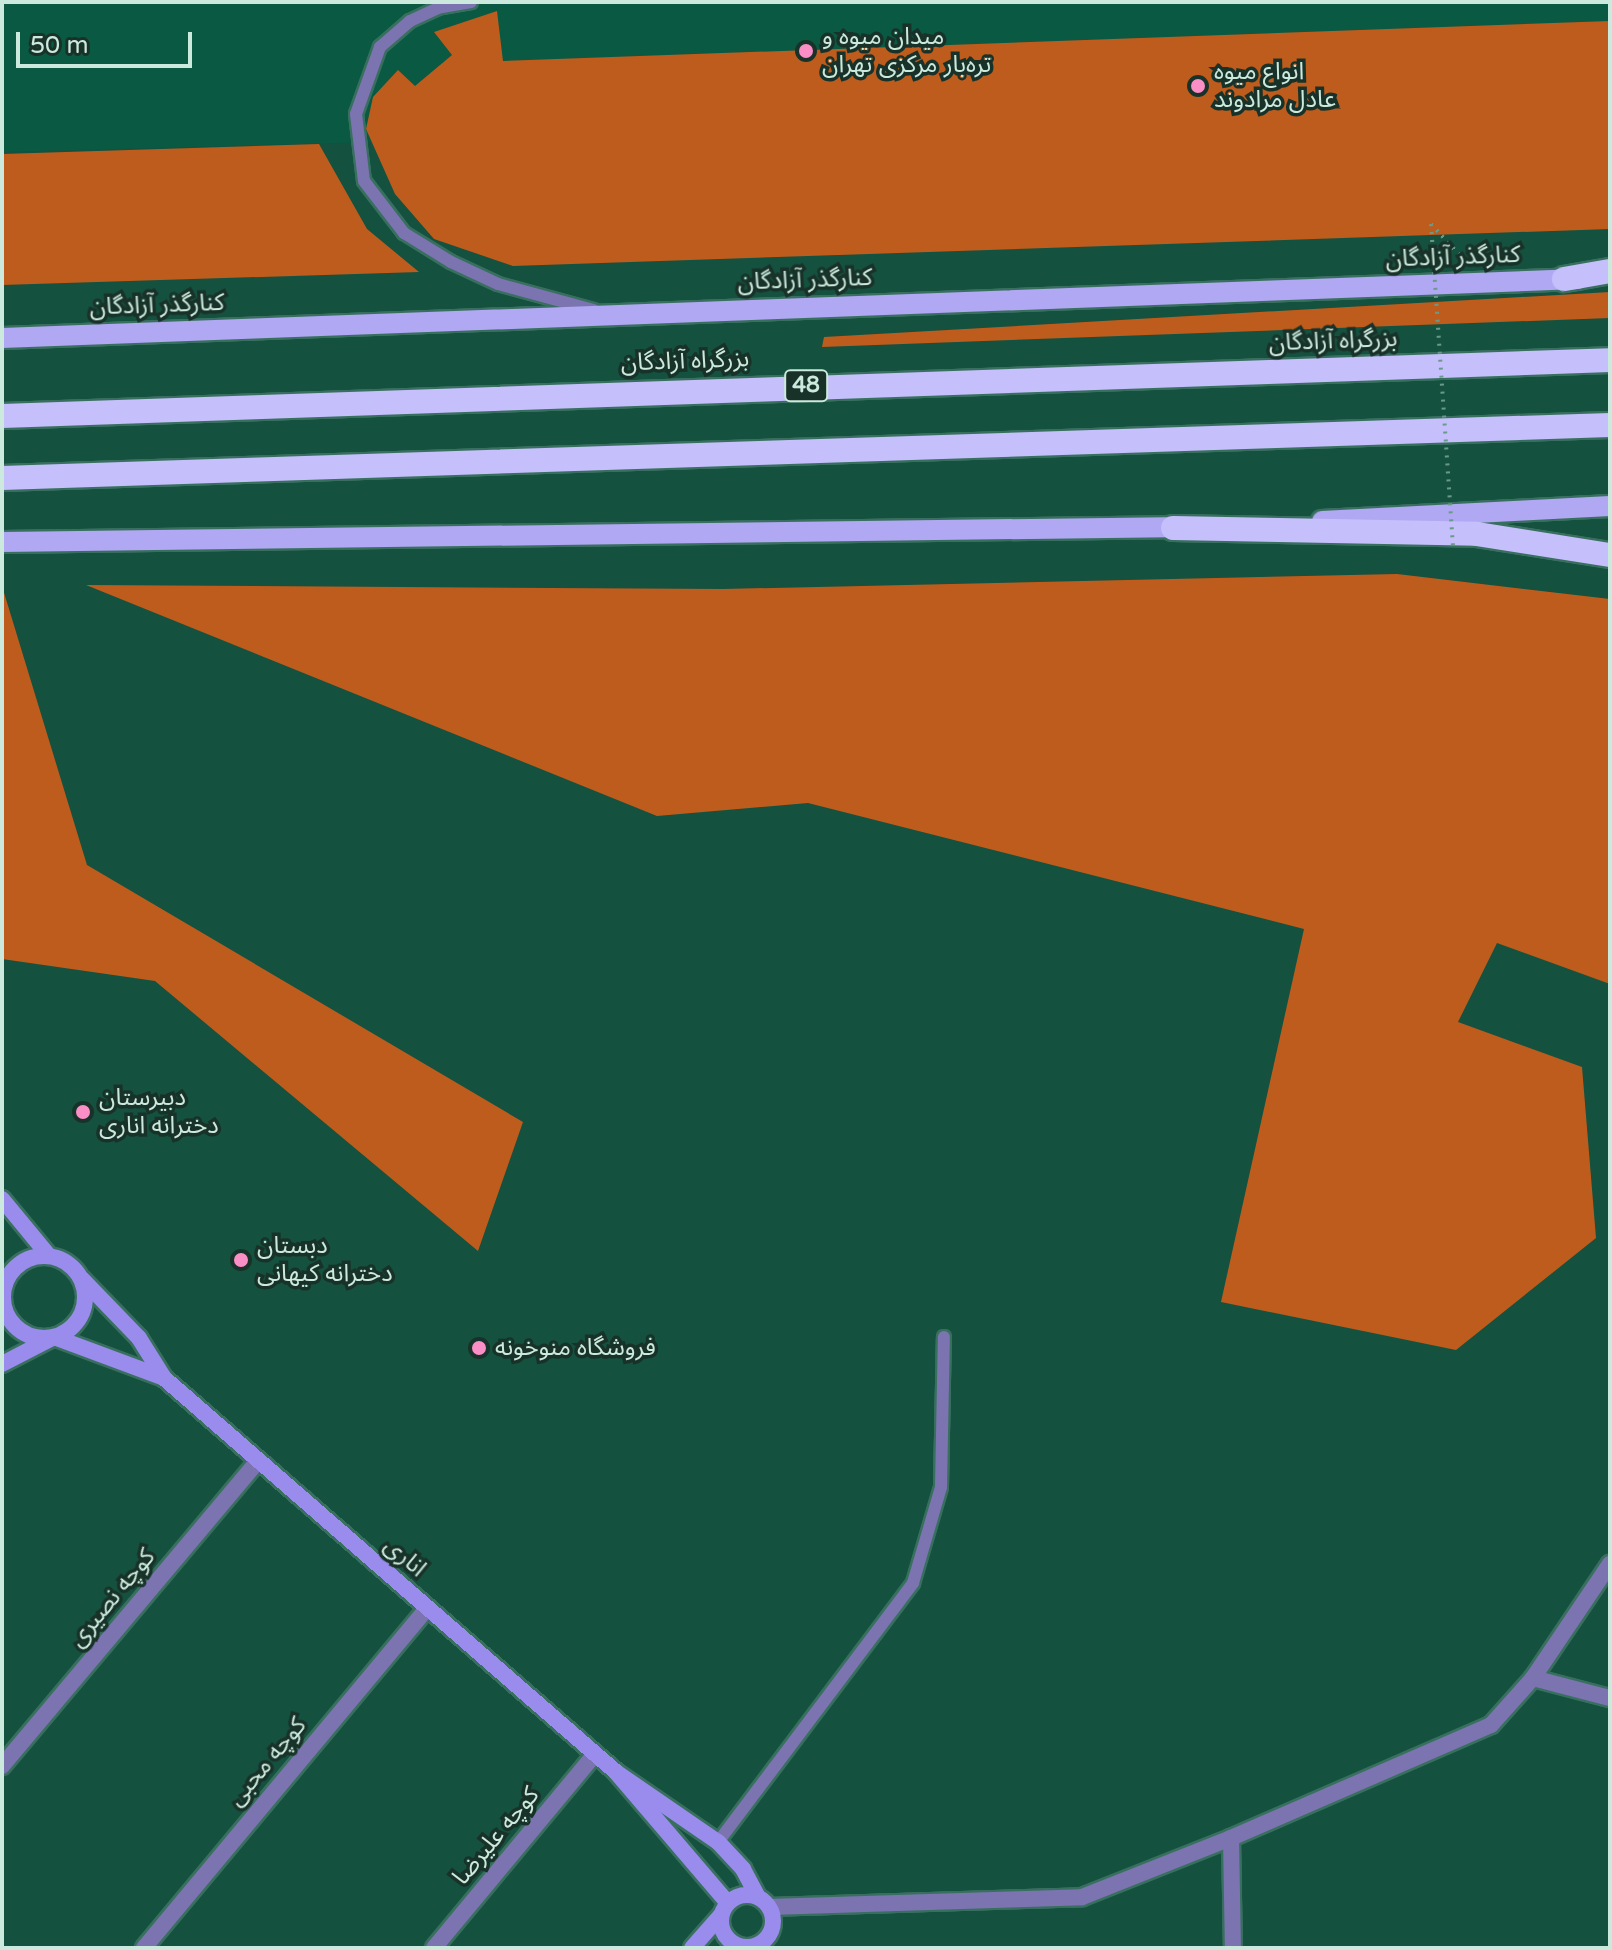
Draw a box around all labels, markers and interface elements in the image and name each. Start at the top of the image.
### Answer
scale bar [20,16,196,66]
place label: میدان میوه و تره‌بار مرکزی تهران [822,23,991,79]
text: 50 m [30,31,88,60]
marker: میدان میوه و تره‌بار مرکزی تهران [797,42,815,60]
place label: انواع میوه عادل مرادوند [1214,58,1336,114]
marker: انواع میوه عادل مرادوند [1189,77,1207,95]
street label: کنارگذر آزادگان [1385,240,1521,274]
street label: کنارگذر آزادگان [737,263,873,297]
street label: کنارگذر آزادگان [89,288,225,322]
street label: بزرگراه آزادگان [1268,324,1398,358]
street label: بزرگراه آزادگان [620,344,750,378]
road number: 48 [784,368,828,404]
place label: دبیرستان دخترانه اناری [99,1084,219,1140]
marker: دبیرستان دخترانه اناری [74,1103,92,1121]
place label: دبستان دخترانه کیهانی [257,1232,393,1288]
marker: دبستان دخترانه کیهانی [232,1251,250,1269]
place label: فروشگاه منوخونه [495,1334,656,1362]
marker: فروشگاه منوخونه [470,1339,488,1357]
street label: اناری [378,1531,432,1583]
street label: کوچه نصیری [63,1543,161,1653]
street label: کوچه محبی [222,1712,312,1812]
street label: کوچه علیرضا [447,1781,545,1891]

